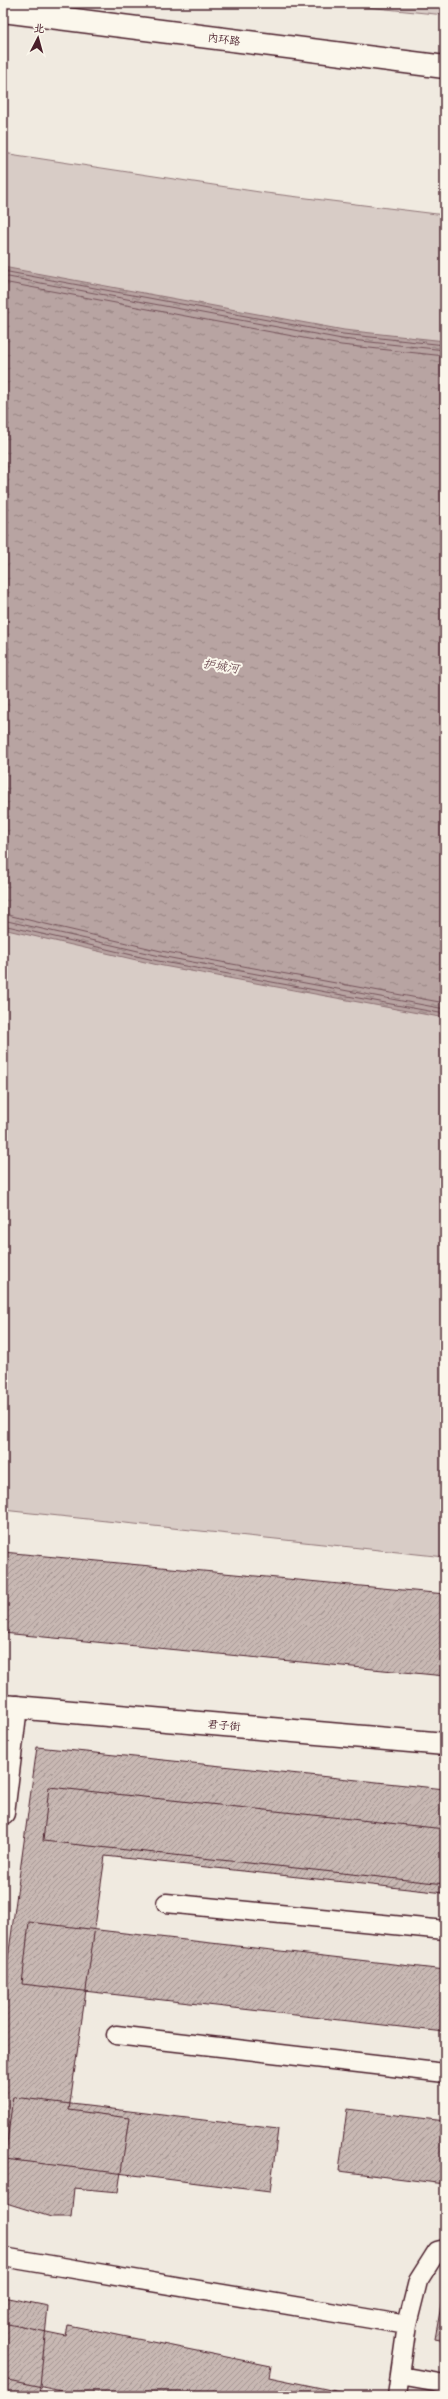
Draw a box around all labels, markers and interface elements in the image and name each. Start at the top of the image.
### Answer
north arrow [18,18,58,58]
text: 北 [33,21,45,37]
street label: 内环路 [207,30,241,49]
water label: 护城河 [202,655,242,677]
street label: 君子街 [207,1717,242,1734]

